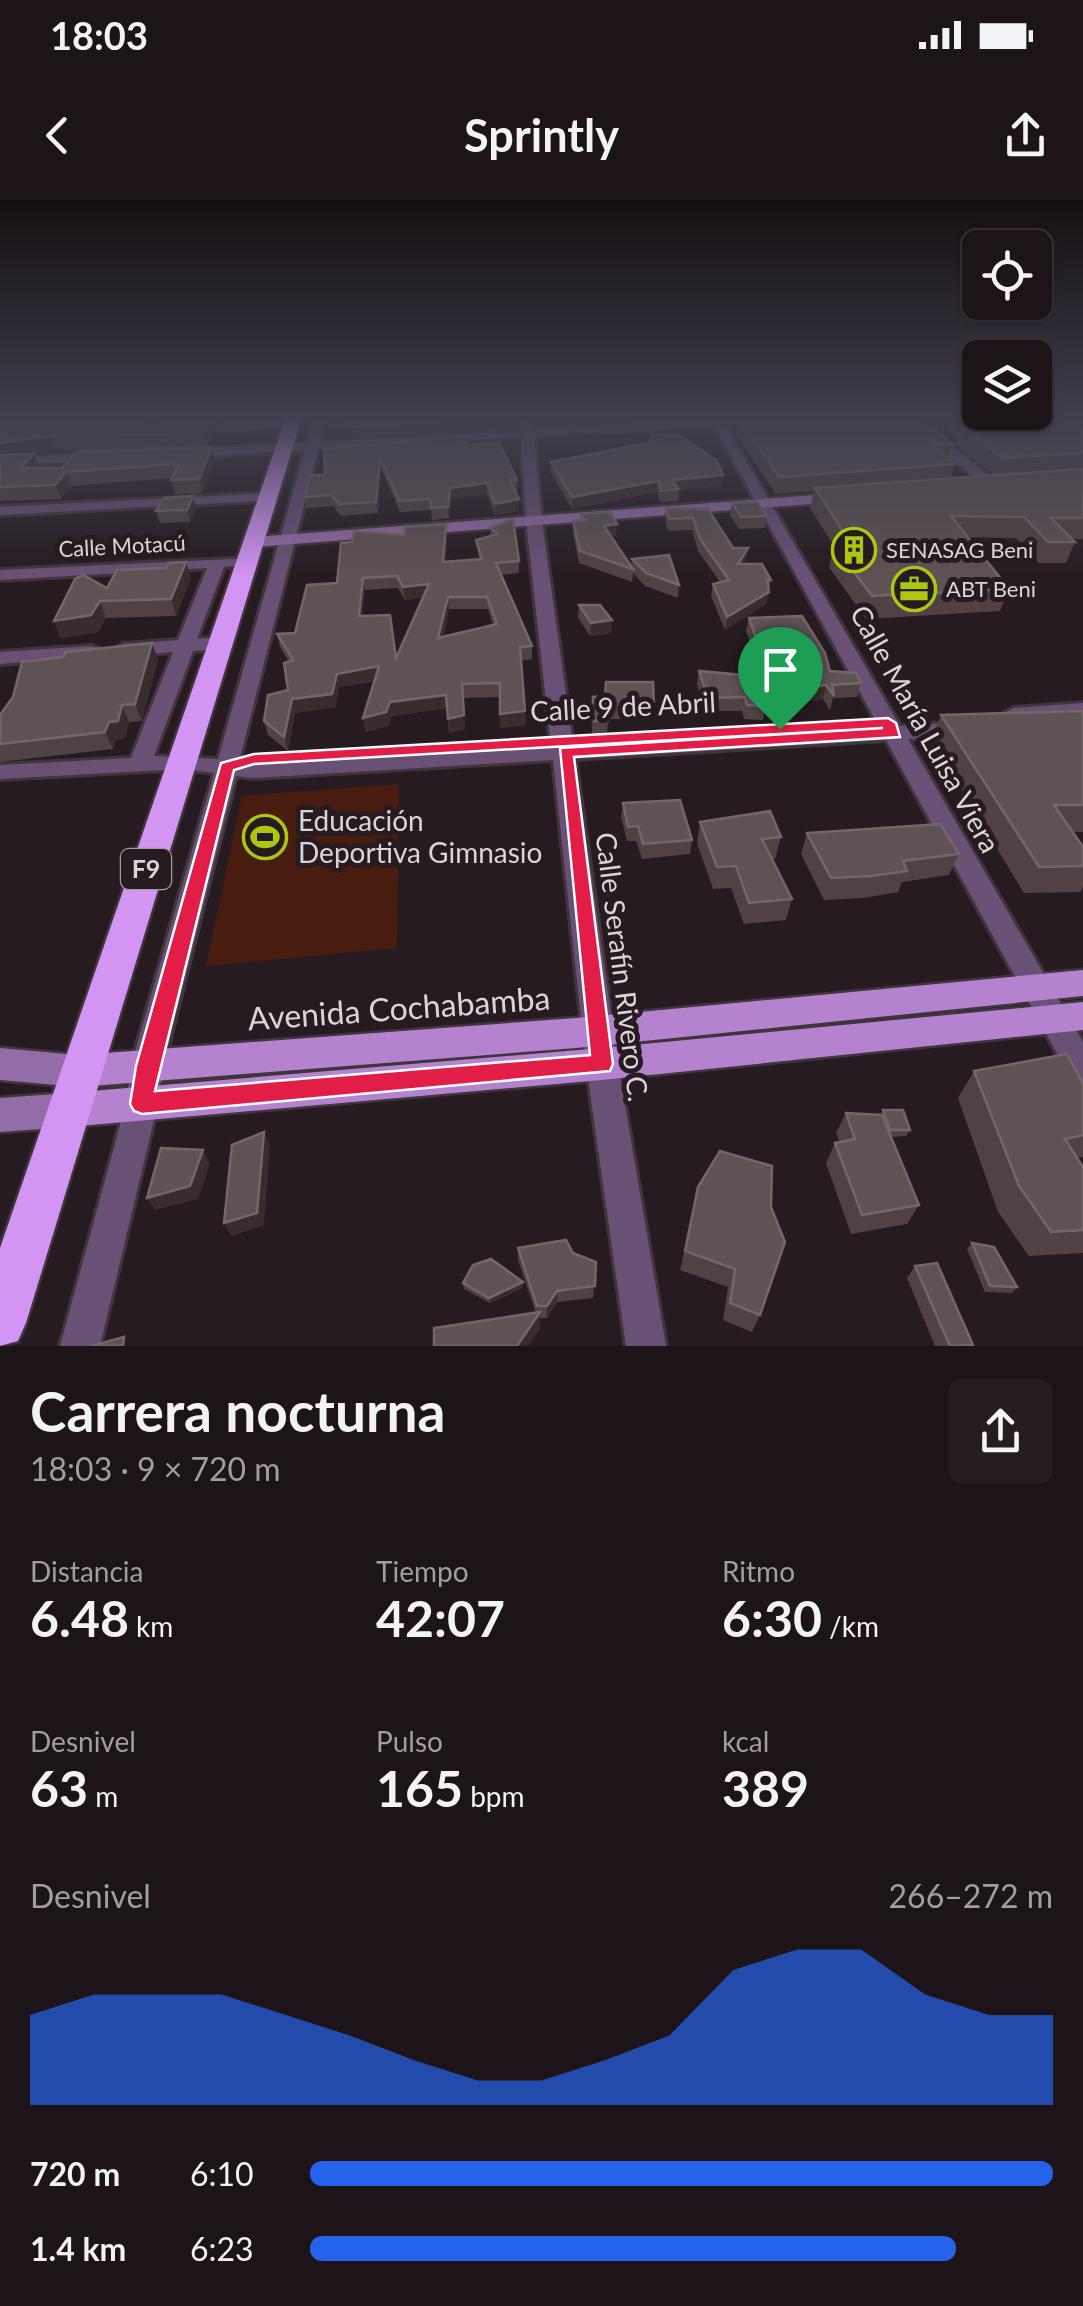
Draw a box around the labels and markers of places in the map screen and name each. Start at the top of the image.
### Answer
building icon: SENASAG Beni [831,527,877,573]
place label: SENASAG Beni [886,536,1033,563]
office icon: ABT Beni [891,566,937,612]
place label: ABT Beni [946,575,1036,602]
pin [738,627,823,730]
place label: Educación Deportiva Gimnasio [298,803,542,869]
sports icon: Educación Deportiva Gimnasio [242,814,288,860]

